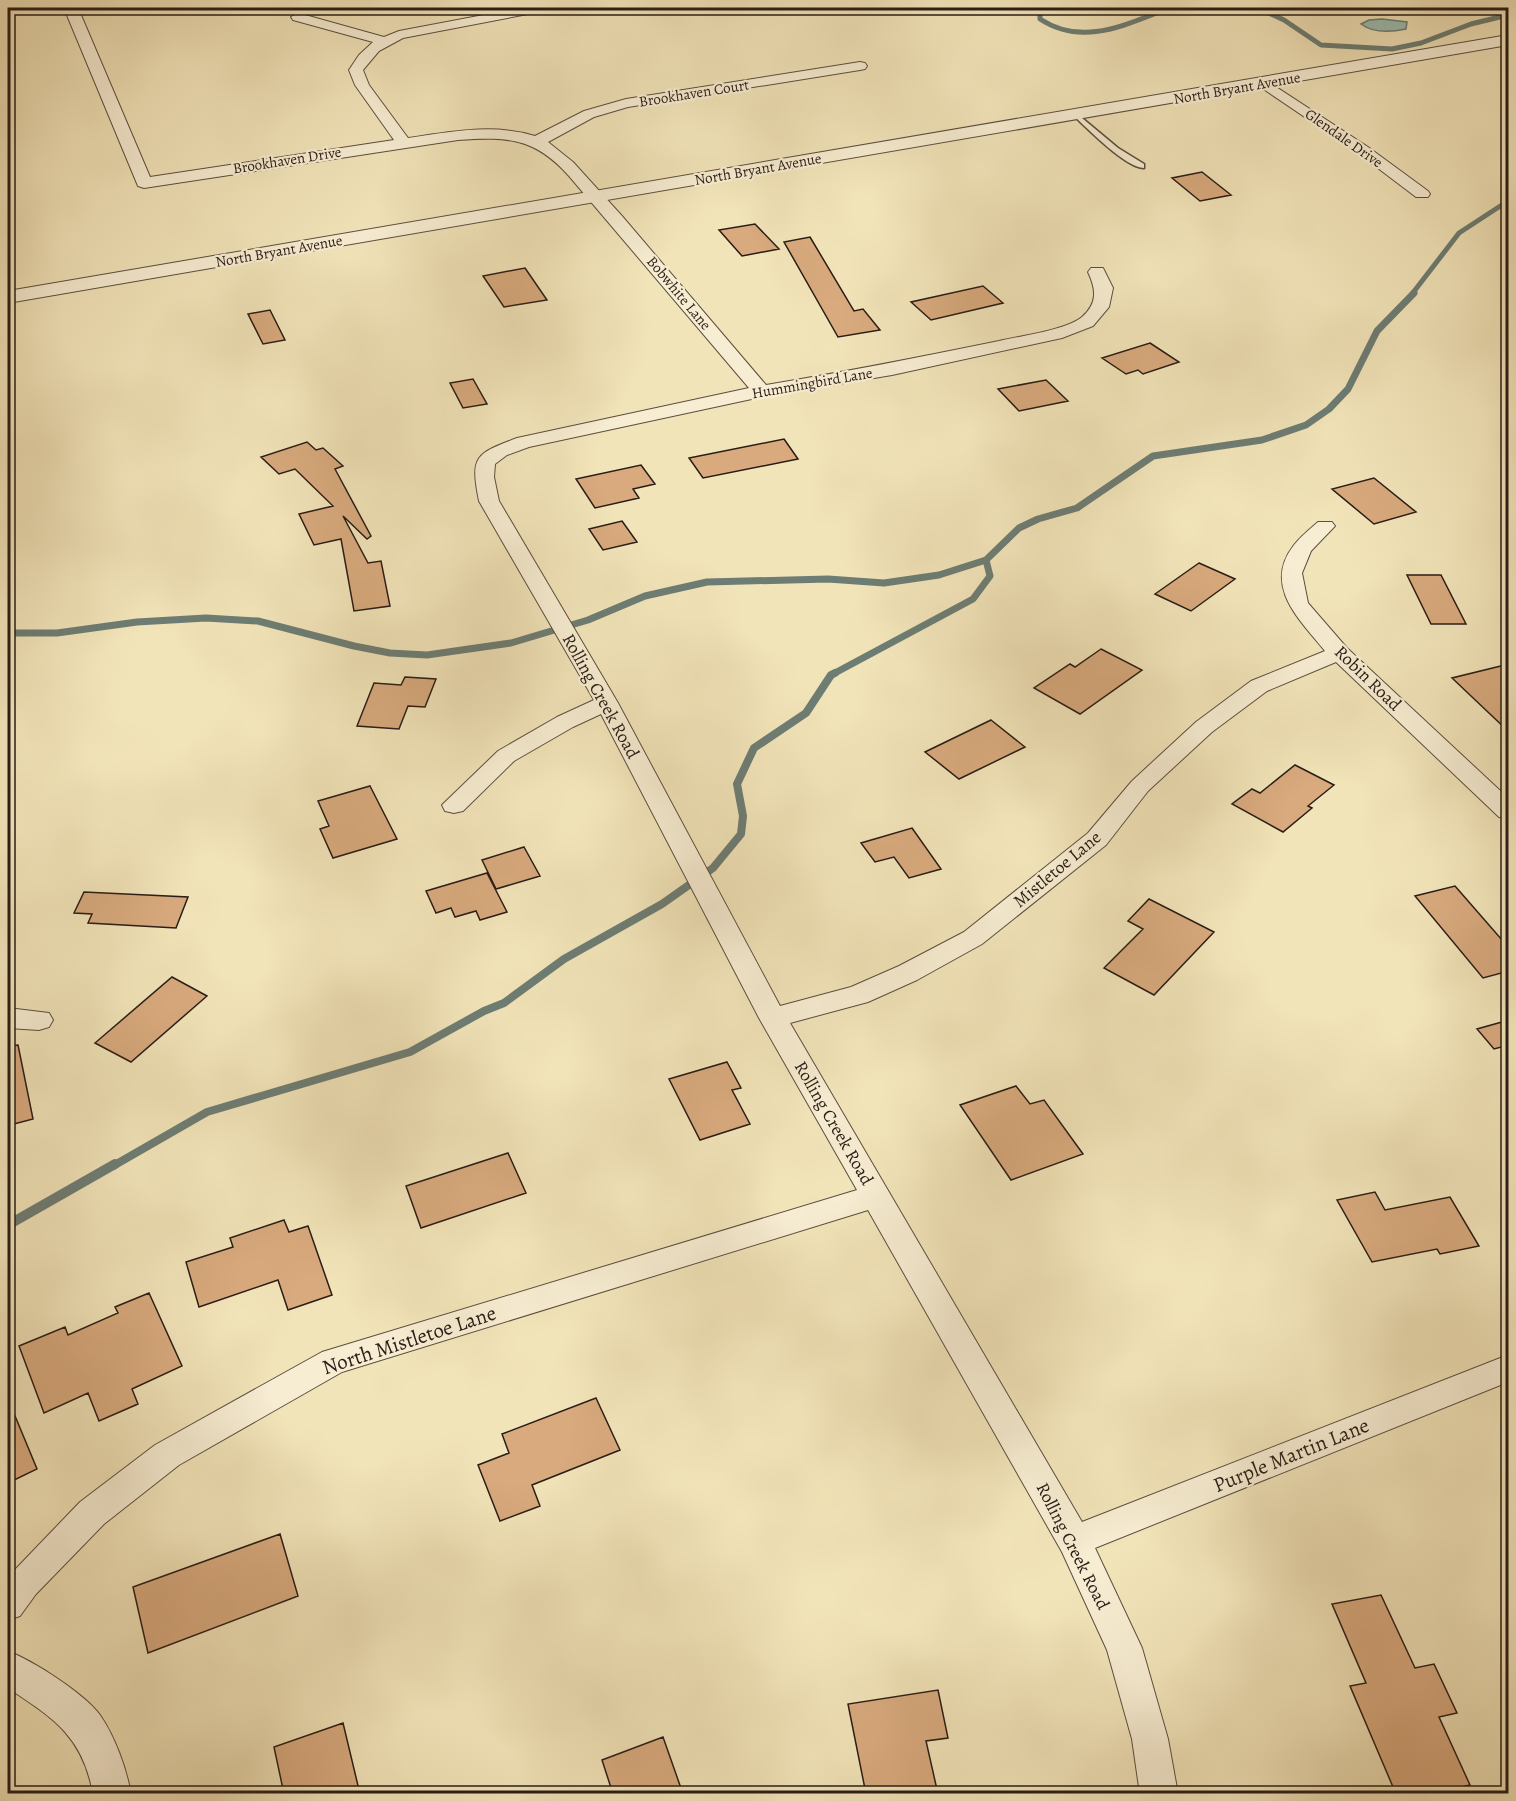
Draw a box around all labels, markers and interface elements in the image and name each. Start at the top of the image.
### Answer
street label: North Bryant Avenue [1172,67,1302,109]
street label: Brookhaven Court [638,74,751,112]
street label: Glendale Drive [1301,104,1387,172]
street label: Brookhaven Drive [231,142,343,178]
street label: North Bryant Avenue [693,148,823,190]
street label: North Bryant Avenue [214,230,344,272]
street label: Bobwhite Lane [642,252,716,334]
street label: Hummingbird Lane [750,362,874,403]
street label: Rolling Creek Road [557,629,645,763]
street label: Robin Road [1329,640,1407,716]
street label: Mistletoe Lane [1008,825,1106,913]
street label: Rolling Creek Road [789,1057,879,1190]
street label: North Mistletoe Lane [319,1299,499,1381]
street label: Purple Martin Lane [1209,1411,1373,1499]
street label: Rolling Creek Road [1031,1478,1115,1614]

